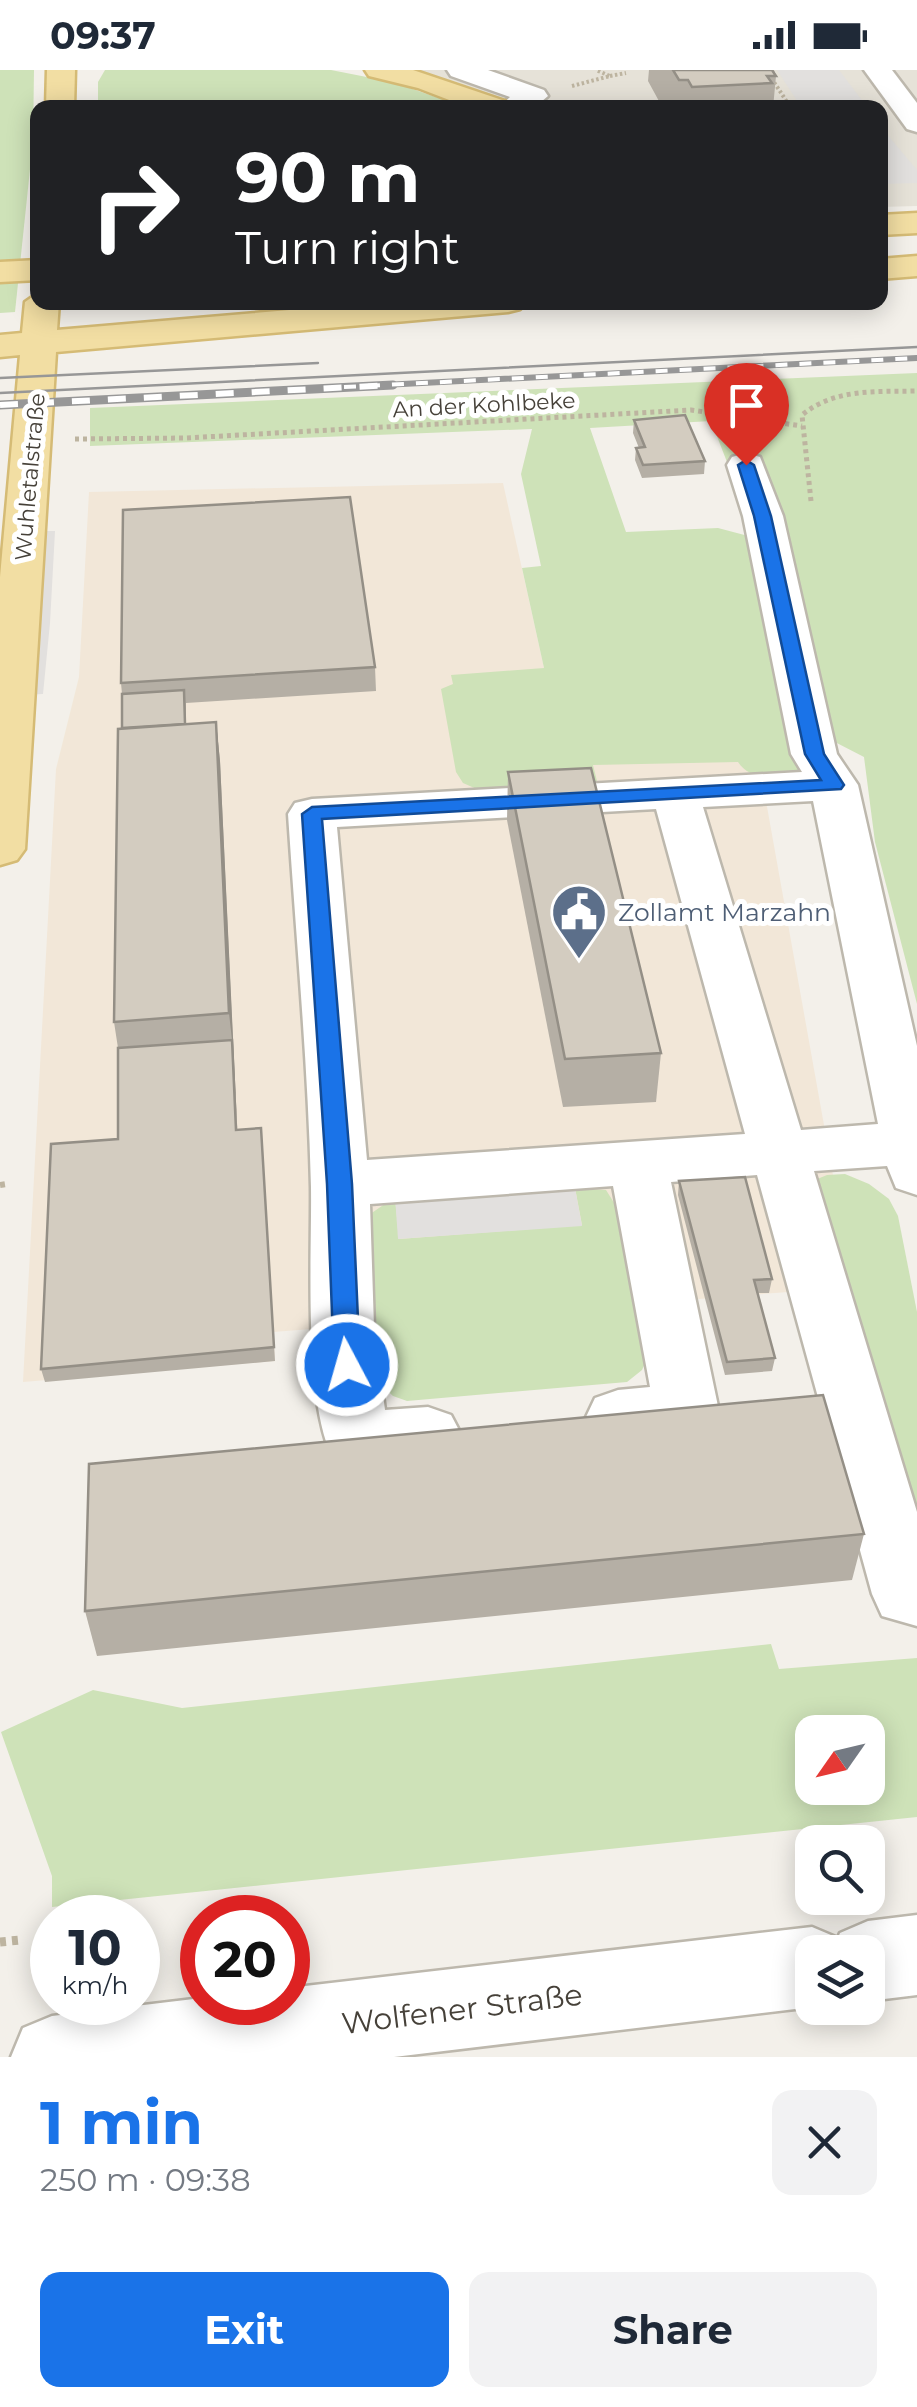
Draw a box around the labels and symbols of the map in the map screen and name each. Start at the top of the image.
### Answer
pin [704,363,789,466]
street label: An der Kohlbeke [392,387,576,423]
street label: Wuhletalstraße [9,392,51,562]
public building icon: Zollamt Marzahn [549,882,609,961]
place label: Zollamt Marzahn [618,897,831,927]
position arrow [295,1313,399,1417]
north arrow [795,1715,885,1805]
speed limit sign: 20 [180,1895,310,2025]
street label: Wolfener Straße [340,1976,584,2042]

